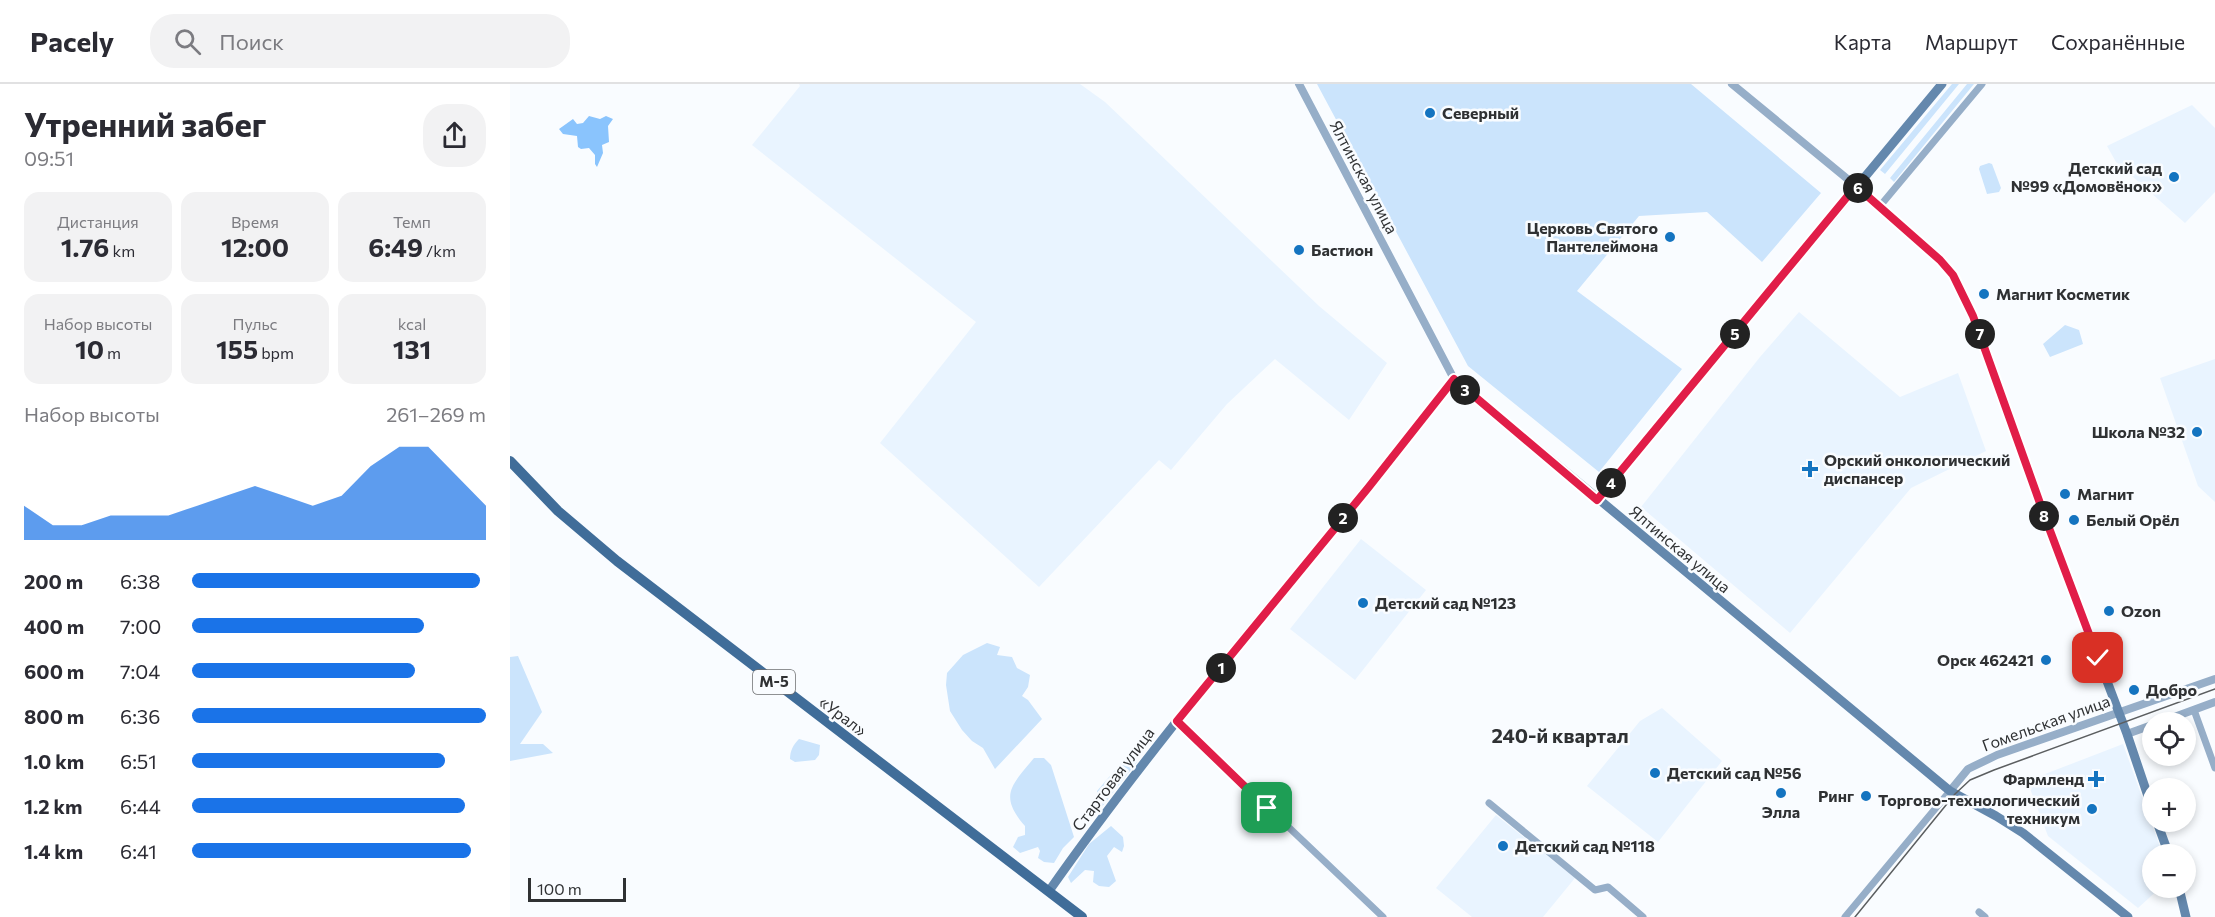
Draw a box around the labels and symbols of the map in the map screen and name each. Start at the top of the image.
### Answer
place label: Северный [1442,103,1519,122]
marker: Северный [1423,106,1437,120]
street label: Ялтинская улица [1327,117,1402,237]
place label: Детский сад №99 «Домовёнок» [2011,158,2162,195]
marker: Детский сад №99 «Домовёнок» [2167,170,2181,184]
pin: 6 [1843,173,1873,203]
place label: Церковь Святого Пантелеймона [1527,218,1658,255]
marker: Церковь Святого Пантелеймона [1663,230,1677,244]
place label: Бастион [1311,240,1373,259]
marker: Бастион [1292,243,1306,257]
place label: Магнит Косметик [1996,284,2130,303]
marker: Магнит Косметик [1977,287,1991,301]
pin: 5 [1720,319,1750,349]
pin: 7 [1965,319,1995,349]
pin: 3 [1450,375,1480,405]
place label: Школа №32 [2092,422,2185,441]
marker: Школа №32 [2190,425,2204,439]
place label: Орский онкологический диспансер [1824,450,2010,487]
marker: Орский онкологический диспансер [1801,460,1819,478]
pin: 4 [1596,468,1626,498]
place label: Магнит [2077,484,2134,503]
marker: Магнит [2058,487,2072,501]
street label: Ялтинская улица [1626,501,1735,596]
pin: 8 [2029,501,2059,531]
pin: 2 [1328,503,1358,533]
place label: Белый Орёл [2086,510,2180,529]
marker: Белый Орёл [2067,513,2081,527]
place label: Детский сад №123 [1375,593,1516,612]
marker: Детский сад №123 [1356,596,1370,610]
place label: Ozon [2121,601,2161,620]
marker: Ozon [2102,604,2116,618]
pin [2072,632,2123,683]
place label: Орск 462421 [1937,650,2034,669]
pin: 1 [1206,653,1236,683]
marker: Орск 462421 [2039,653,2053,667]
road number: М-5 [753,670,795,694]
place label: Добро [2146,680,2198,699]
marker: Добро [2127,683,2141,697]
street label: Гомельская улица [1979,691,2112,754]
street label: «Урал» [816,692,871,740]
street label: Стартовая улица [1067,723,1158,834]
district label: 240-й квартал [1491,723,1629,747]
place label: Детский сад №56 [1667,763,1802,782]
marker: Детский сад №56 [1648,766,1662,780]
place label: Фармленд [2003,769,2084,788]
marker: Фармленд [2089,772,2103,786]
pin [1241,782,1292,833]
marker: Элла [1774,786,1788,800]
place label: Ринг [1818,786,1854,805]
marker: Ринг [1859,789,1873,803]
place label: Торгово-технологический техникум [1878,790,2080,827]
place label: Элла [1762,802,1800,821]
marker: Торгово-технологический техникум [2085,802,2099,816]
place label: Детский сад №118 [1515,836,1655,855]
marker: Детский сад №118 [1496,839,1510,853]
scale bar [528,875,626,902]

